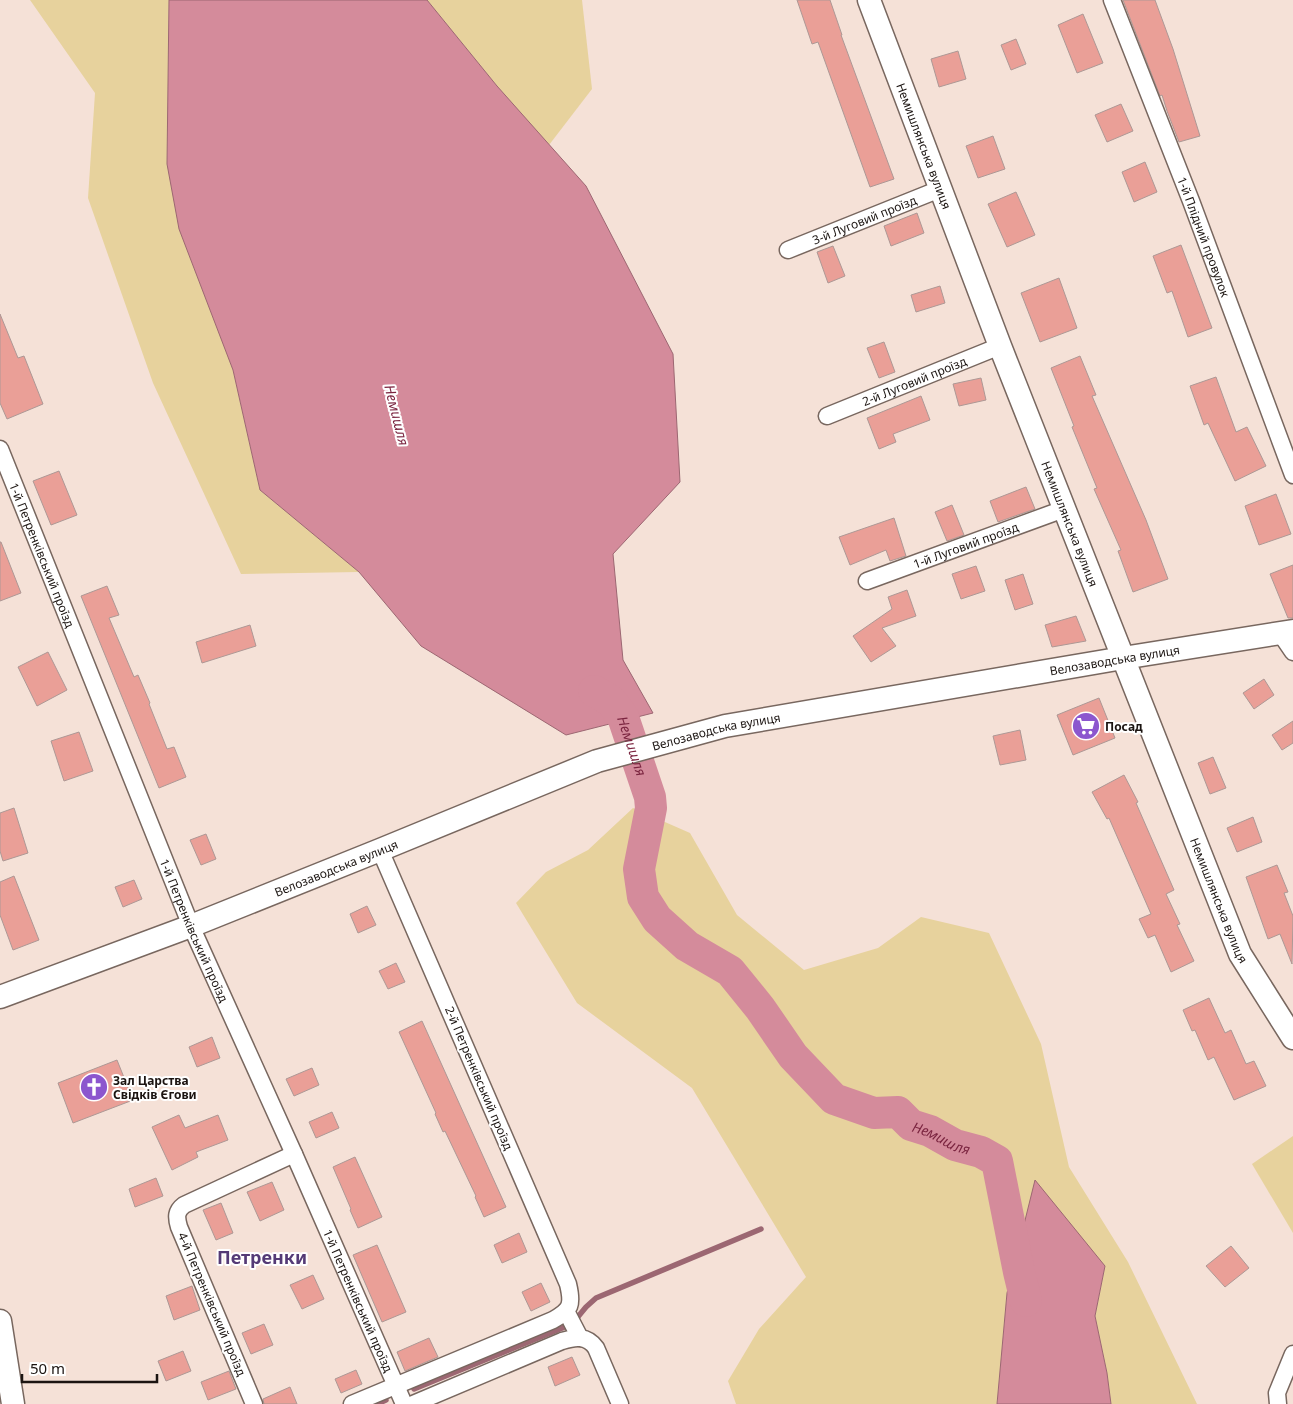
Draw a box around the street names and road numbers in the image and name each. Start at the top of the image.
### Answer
street label: Немишлянська вулиця [893,80,956,211]
street label: 1-й Плідний провулок [1174,174,1235,300]
street label: 3-й Луговий проїзд [809,191,919,248]
street label: 2-й Луговий проїзд [860,352,969,409]
street label: Немишлянська вулиця [1038,458,1103,589]
street label: 1-й Петренківський проїзд [6,480,79,630]
street label: 1-й Луговий проїзд [911,518,1021,572]
street label: Велозаводська вулиця [1048,641,1181,679]
street label: Велозаводська вулиця [650,708,782,754]
street label: Велозаводська вулиця [272,835,400,900]
street label: Немишлянська вулиця [1186,835,1252,966]
street label: 1-й Петренківський проїзд [156,856,233,1005]
street label: 2-й Петренківський проїзд [441,1004,517,1153]
street label: 1-й Петренківський проїзд [320,1226,398,1375]
street label: 4-й Петренківський проїзд [174,1230,250,1379]

